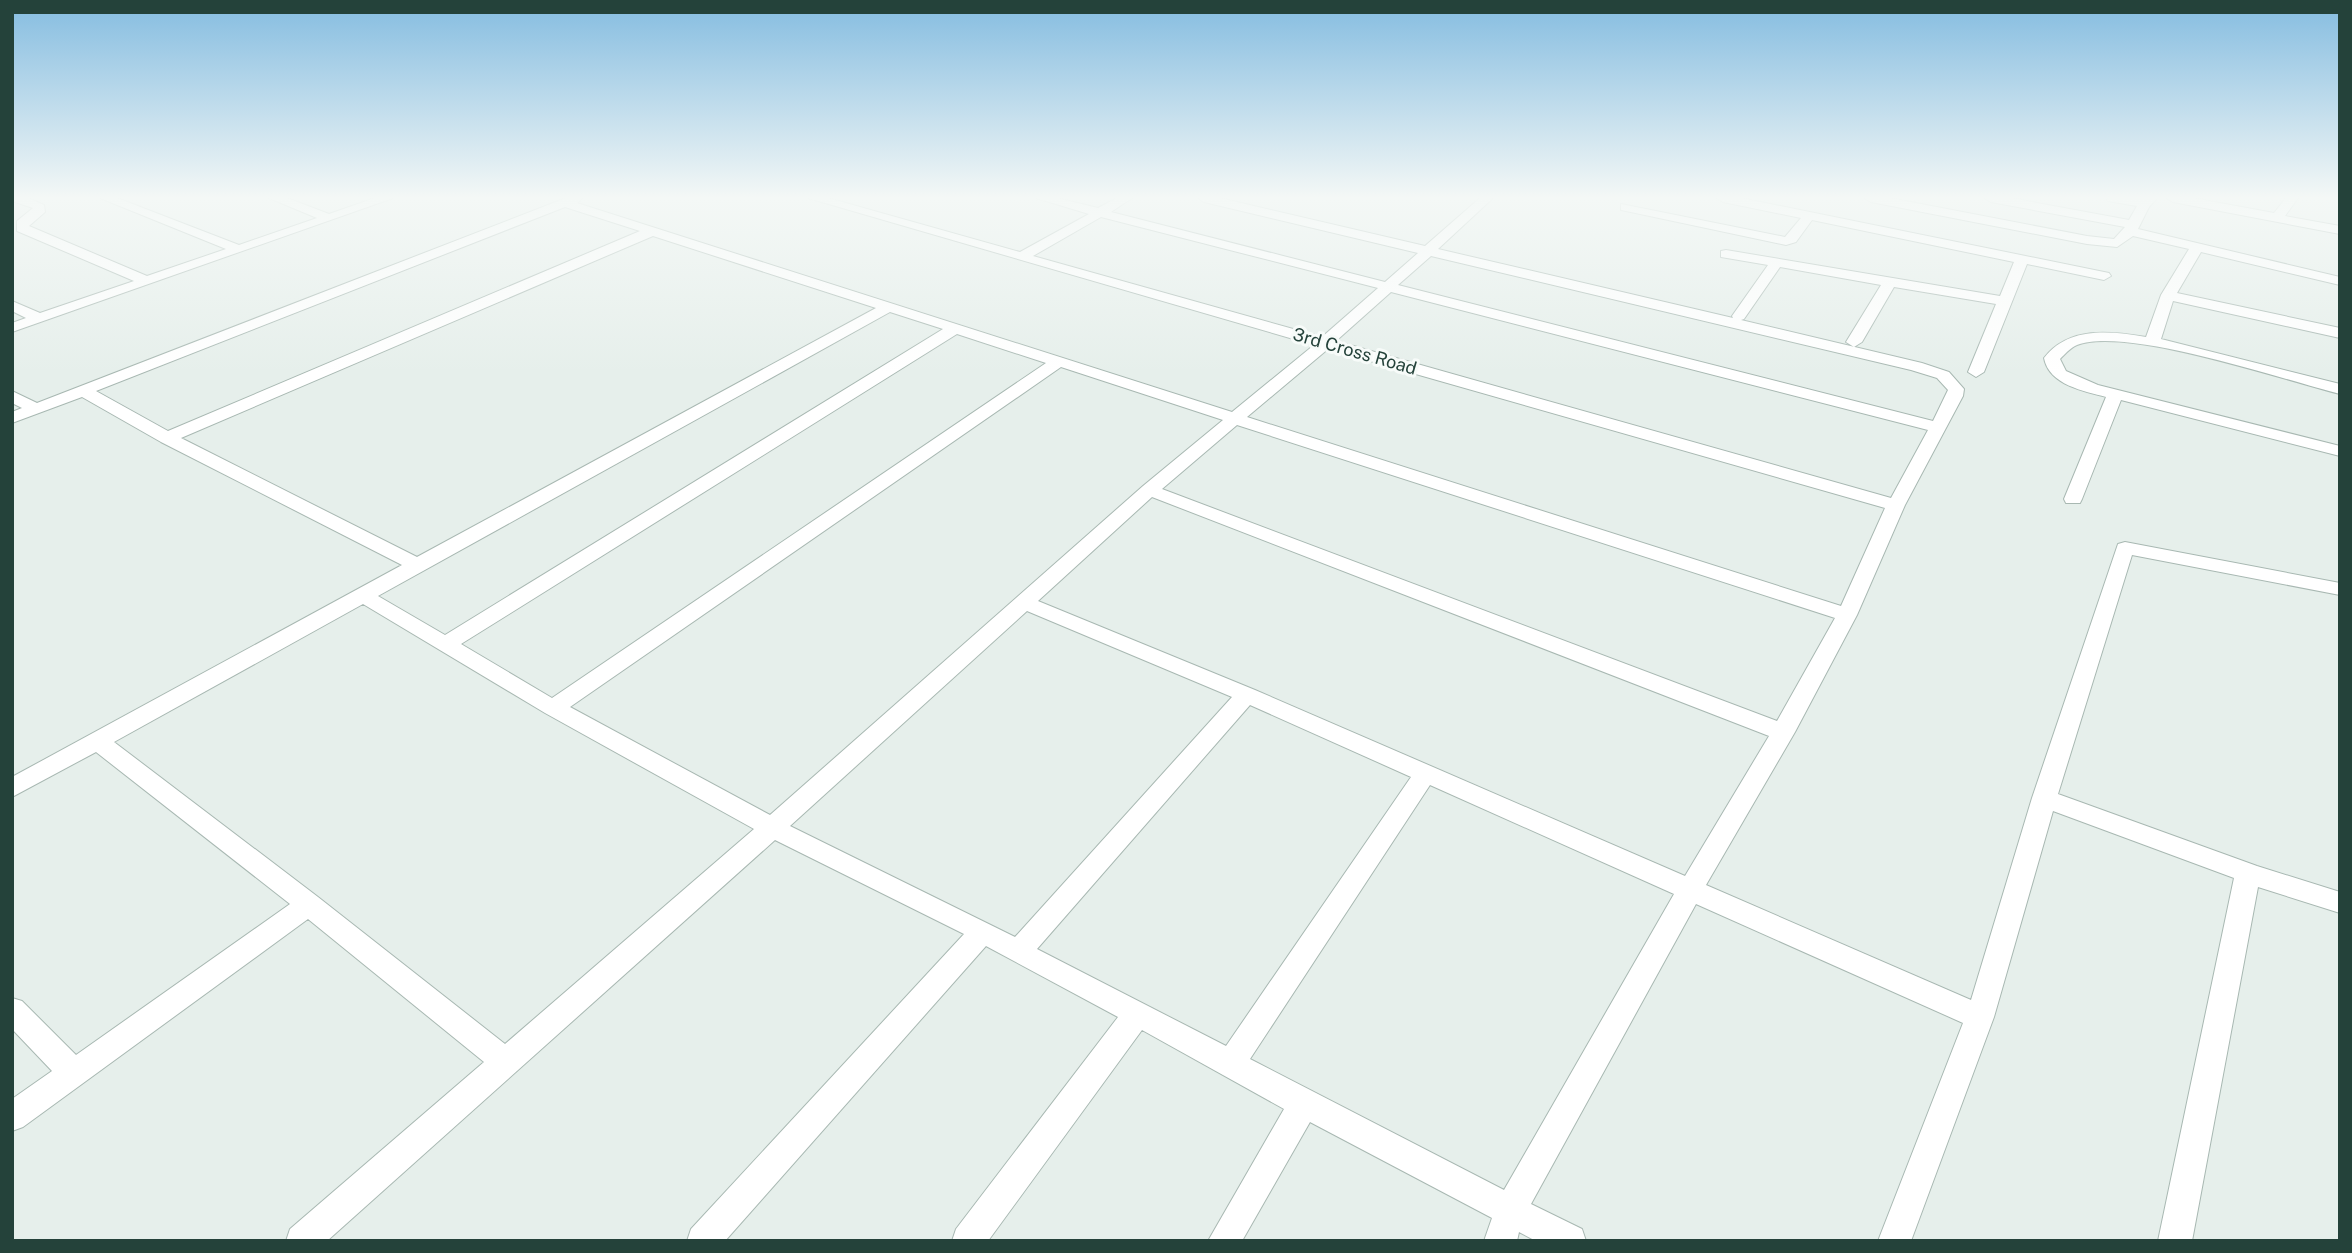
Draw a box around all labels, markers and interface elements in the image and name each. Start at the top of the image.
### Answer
street label: 3rd Cross Road [1291,323,1419,379]

